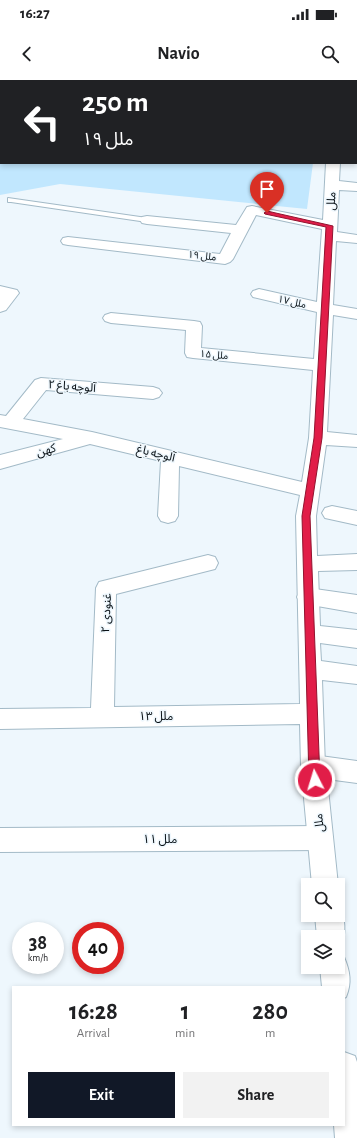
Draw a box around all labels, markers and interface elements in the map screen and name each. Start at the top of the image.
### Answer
text: 16:27 [20,6,50,21]
icon: back [16,43,38,65]
icon: search [319,43,341,65]
text: Navio [157,45,200,63]
text: 250 m [82,89,149,117]
icon: left [16,96,68,148]
text: ملل ۱۹ [82,131,134,149]
pin [250,172,284,213]
icon: arrive [256,178,278,200]
street label: ملل [325,191,338,211]
street label: ملل ۱۹ [187,249,217,263]
street label: ملل ۱۷ [277,294,307,310]
street label: ملل ۱۵ [199,349,229,361]
street label: ۲ آلوچه باغ [47,378,97,397]
street label: کهن [35,441,58,459]
street label: آلوچه باغ [135,442,177,467]
street label: ۲ غنودی [99,593,114,633]
street label: ملل ۱۳ [139,710,173,723]
position arrow [294,759,336,801]
street label: ملل [312,813,327,833]
street label: ۱۱ ملل [143,833,177,846]
map controls [301,878,345,974]
button: search [301,878,345,922]
speed limit sign: 40 [72,922,124,974]
button: layers [301,930,345,974]
text: 38 [29,933,47,953]
text: km/h [28,953,48,963]
text: 16:28 [69,1000,118,1024]
text: 1 [181,1000,189,1024]
text: 280 [252,1000,288,1024]
text: Arrival [77,1027,110,1040]
text: min [175,1027,195,1040]
text: m [265,1027,275,1040]
button: Exit [28,1072,175,1118]
button: Share [183,1072,329,1118]

